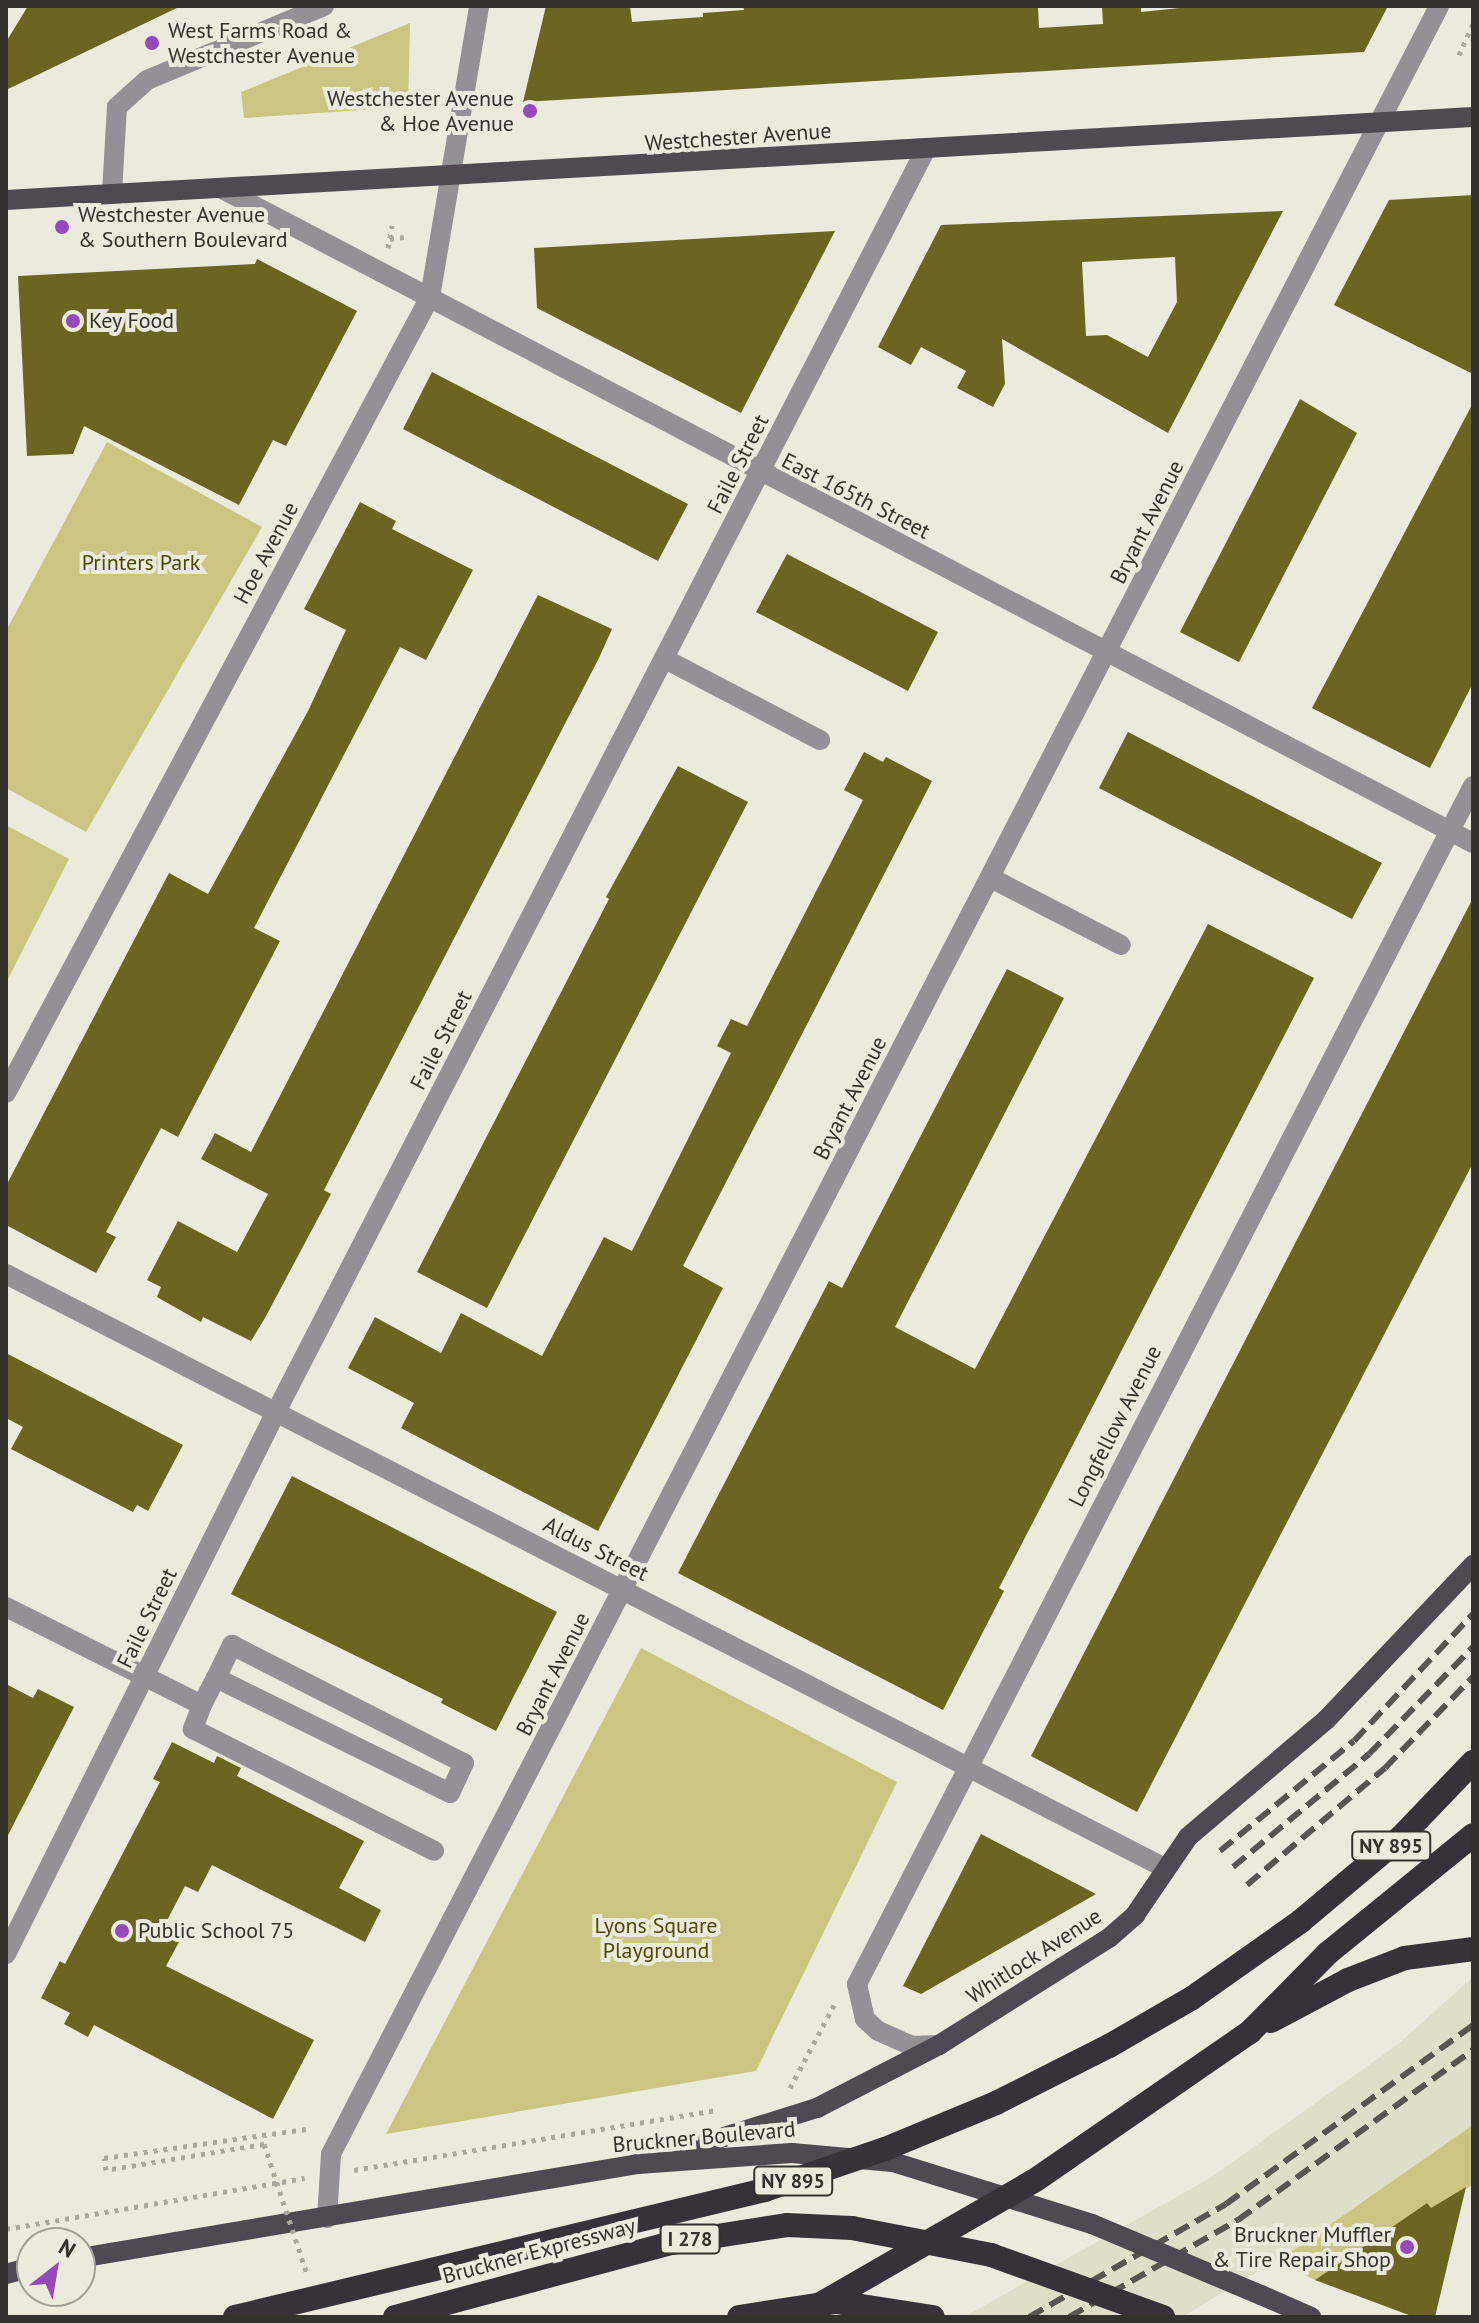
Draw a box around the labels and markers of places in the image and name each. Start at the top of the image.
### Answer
place label: West Farms Road & Westchester Avenue [168,17,356,68]
marker: West Farms Road & Westchester Avenue [143,34,161,52]
place label: Westchester Avenue & Hoe Avenue [326,85,514,136]
marker: Westchester Avenue & Hoe Avenue [521,102,539,120]
place label: Westchester Avenue & Southern Boulevard [78,201,288,252]
marker: Westchester Avenue & Southern Boulevard [53,218,71,236]
place label: Key Food [89,308,175,334]
marker: Key Food [64,312,82,330]
place label: Public School 75 [138,1918,295,1944]
marker: Public School 75 [113,1922,131,1940]
place label: Bruckner Muffler & Tire Repair Shop [1212,2221,1391,2272]
marker: Bruckner Muffler & Tire Repair Shop [1398,2238,1416,2256]

